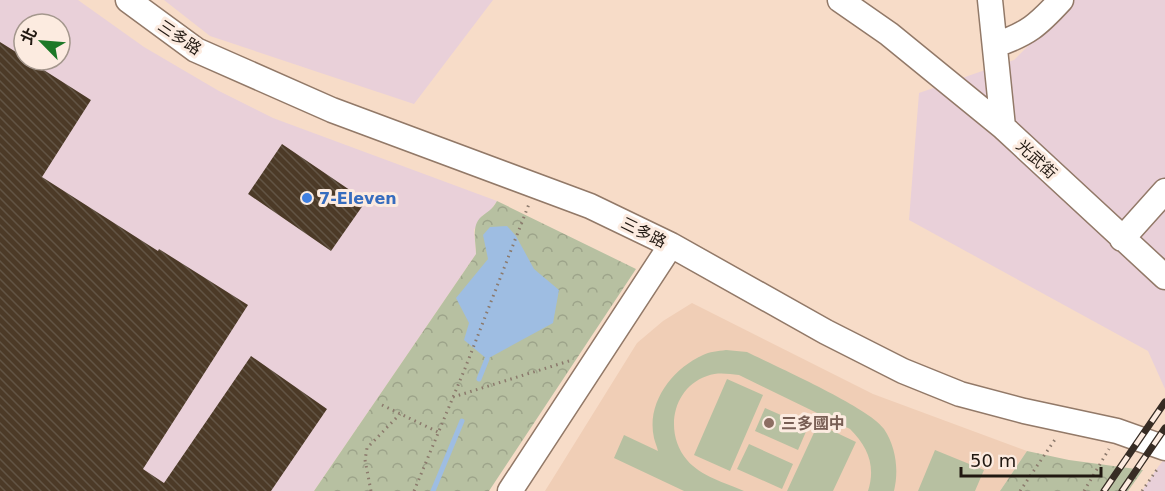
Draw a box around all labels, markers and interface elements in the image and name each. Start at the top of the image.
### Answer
north arrow [12,12,72,72]
street label: 三多路 [155,16,205,59]
text: 北 [17,25,41,47]
street label: 光武街 [1013,136,1061,183]
place label: 7-Eleven [319,189,397,208]
marker: 7-Eleven [300,191,314,205]
street label: 三多路 [618,213,670,252]
place label: 三多國中 [781,414,845,433]
marker: 三多國中 [762,416,776,430]
scale bar [961,440,1100,478]
text: 50 m [970,450,1016,471]

